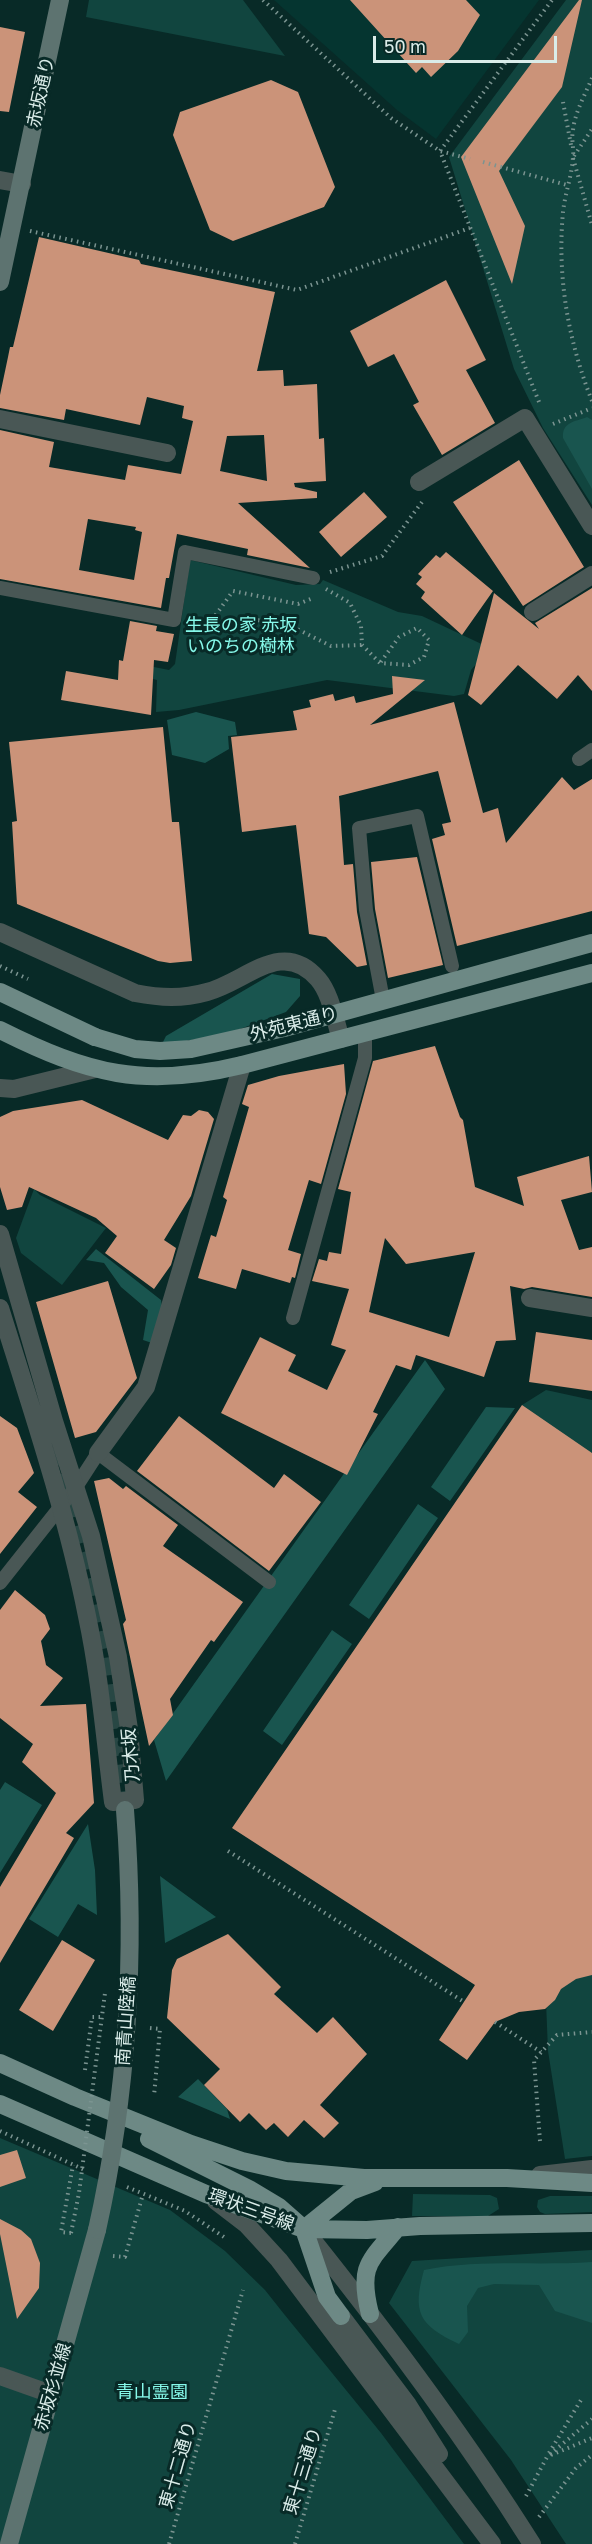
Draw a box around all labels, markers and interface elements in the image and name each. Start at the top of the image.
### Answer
scale bar [376,24,560,62]
text: 50 m [384,35,426,57]
street label: 赤坂通り [23,55,59,129]
park label: 生長の家 赤坂 いのちの樹林 [185,614,297,656]
street label: 外苑東通り [248,1003,340,1045]
street label: 乃木坂 [118,1727,144,1783]
street label: 南青山陸橋 [112,1975,140,2067]
street label: 環状三号線 [205,2184,297,2236]
street label: 赤坂杉並線 [30,2341,76,2433]
park label: 青山霊園 [116,2381,188,2403]
street label: 東十二通り [155,2419,201,2511]
street label: 東十三通り [280,2425,326,2517]

